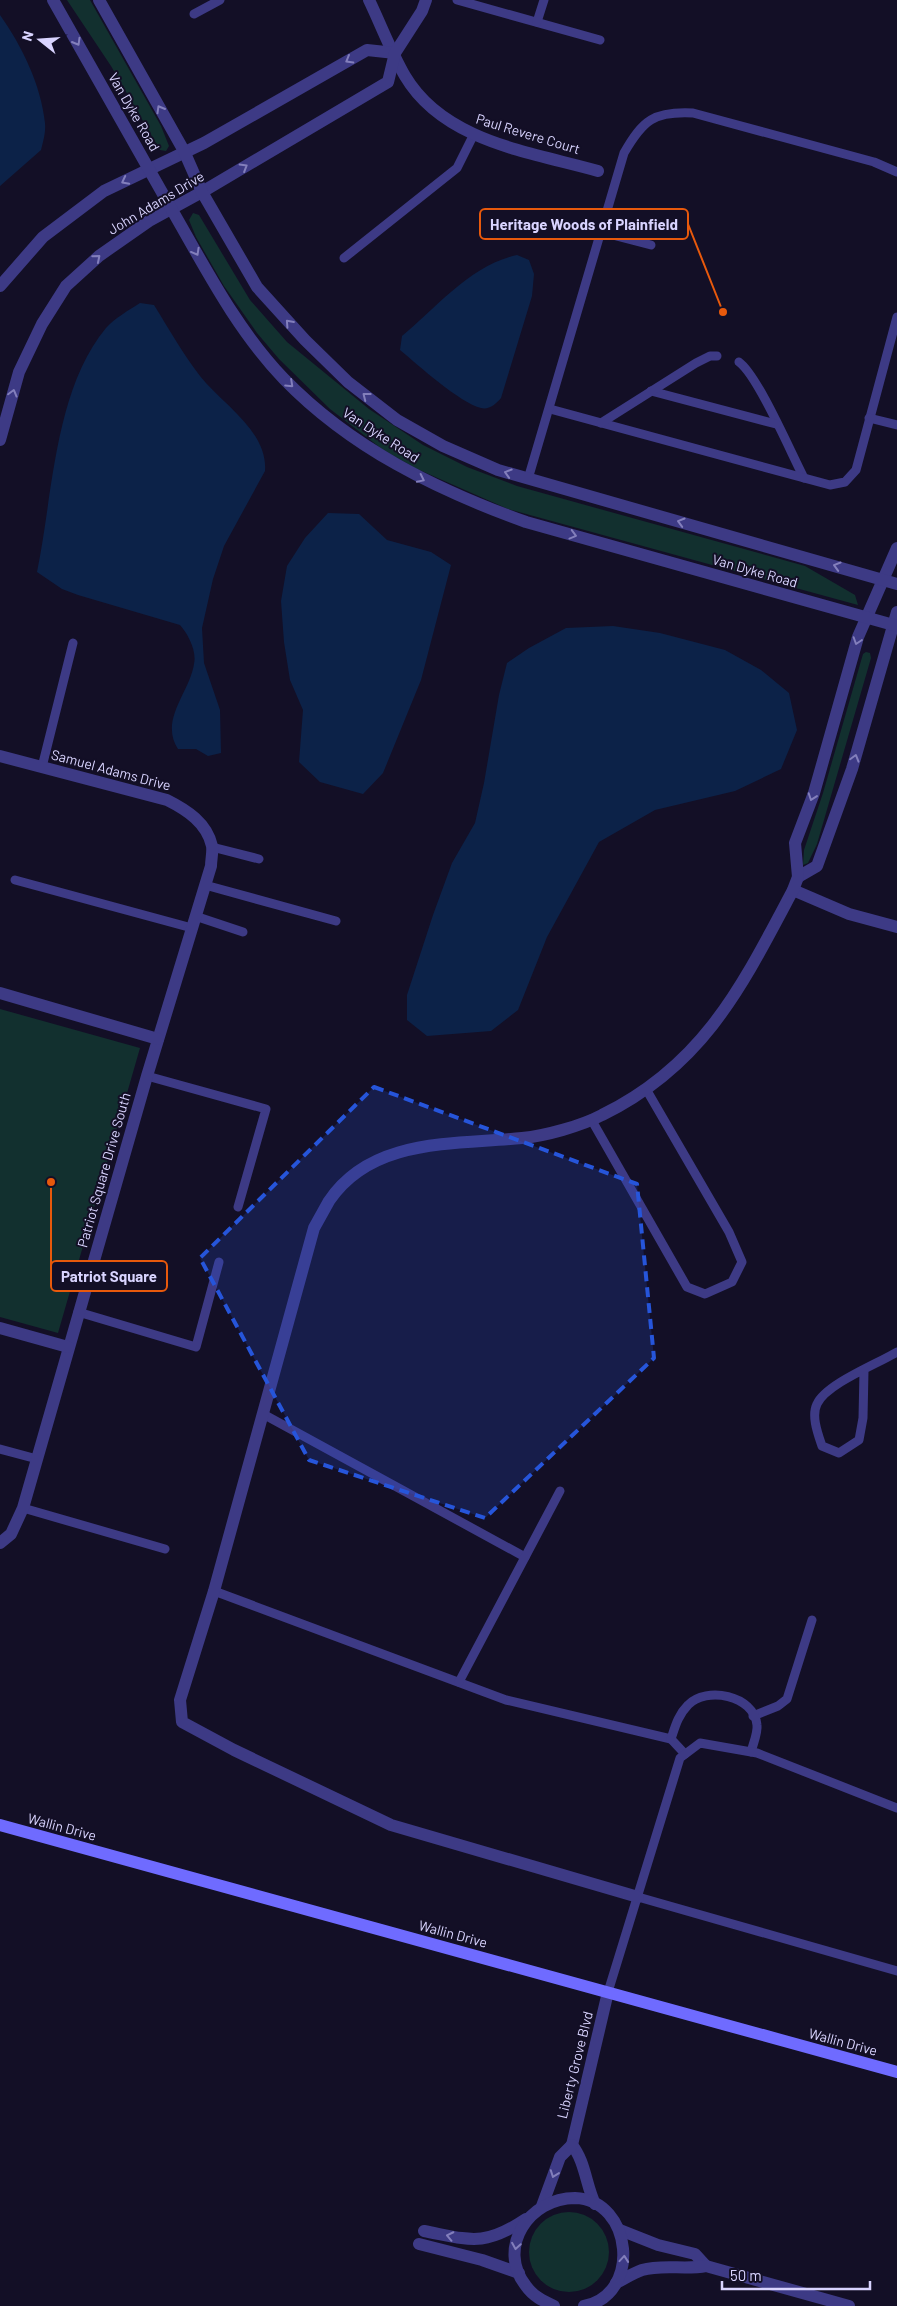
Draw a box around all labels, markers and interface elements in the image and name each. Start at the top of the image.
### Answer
north arrow [15,15,65,65]
text: N [18,29,37,43]
one-way arrow [70,37,80,46]
one-way arrow [345,54,354,64]
street label: Van Dyke Road [105,69,164,154]
one-way arrow [157,105,167,114]
street label: Paul Revere Court [474,110,582,157]
one-way arrow [238,163,247,173]
street label: John Adams Drive [105,167,207,238]
one-way arrow [121,175,130,185]
callout: Heritage Woods of Plainfield [480,209,688,239]
text: Heritage Woods of Plainfield [490,215,678,233]
one-way arrow [190,247,200,256]
one-way arrow [92,254,101,263]
one-way arrow [286,319,295,328]
one-way arrow [284,378,293,387]
one-way arrow [7,389,18,398]
one-way arrow [362,393,372,402]
street label: Van Dyke Road [340,403,423,466]
one-way arrow [504,469,512,479]
one-way arrow [416,472,425,483]
one-way arrow [676,517,685,528]
one-way arrow [568,530,576,540]
street label: Van Dyke Road [710,550,800,591]
one-way arrow [834,561,842,571]
one-way arrow [853,636,863,645]
street label: Samuel Adams Drive [49,745,173,794]
one-way arrow [850,754,860,762]
one-way arrow [808,792,818,801]
street label: Patriot Square Drive South [73,1090,134,1249]
callout: Patriot Square [51,1261,167,1291]
text: Patriot Square [61,1267,157,1285]
street label: Wallin Drive [26,1809,98,1844]
street label: Wallin Drive [417,1916,489,1951]
street label: Liberty Grove Blvd [553,2010,596,2120]
street label: Wallin Drive [807,2024,879,2059]
one-way arrow [550,2169,560,2178]
one-way arrow [445,2231,454,2242]
one-way arrow [512,2241,522,2250]
one-way arrow [618,2254,629,2262]
scale bar [722,2258,870,2290]
text: 50 m [730,2266,762,2284]

